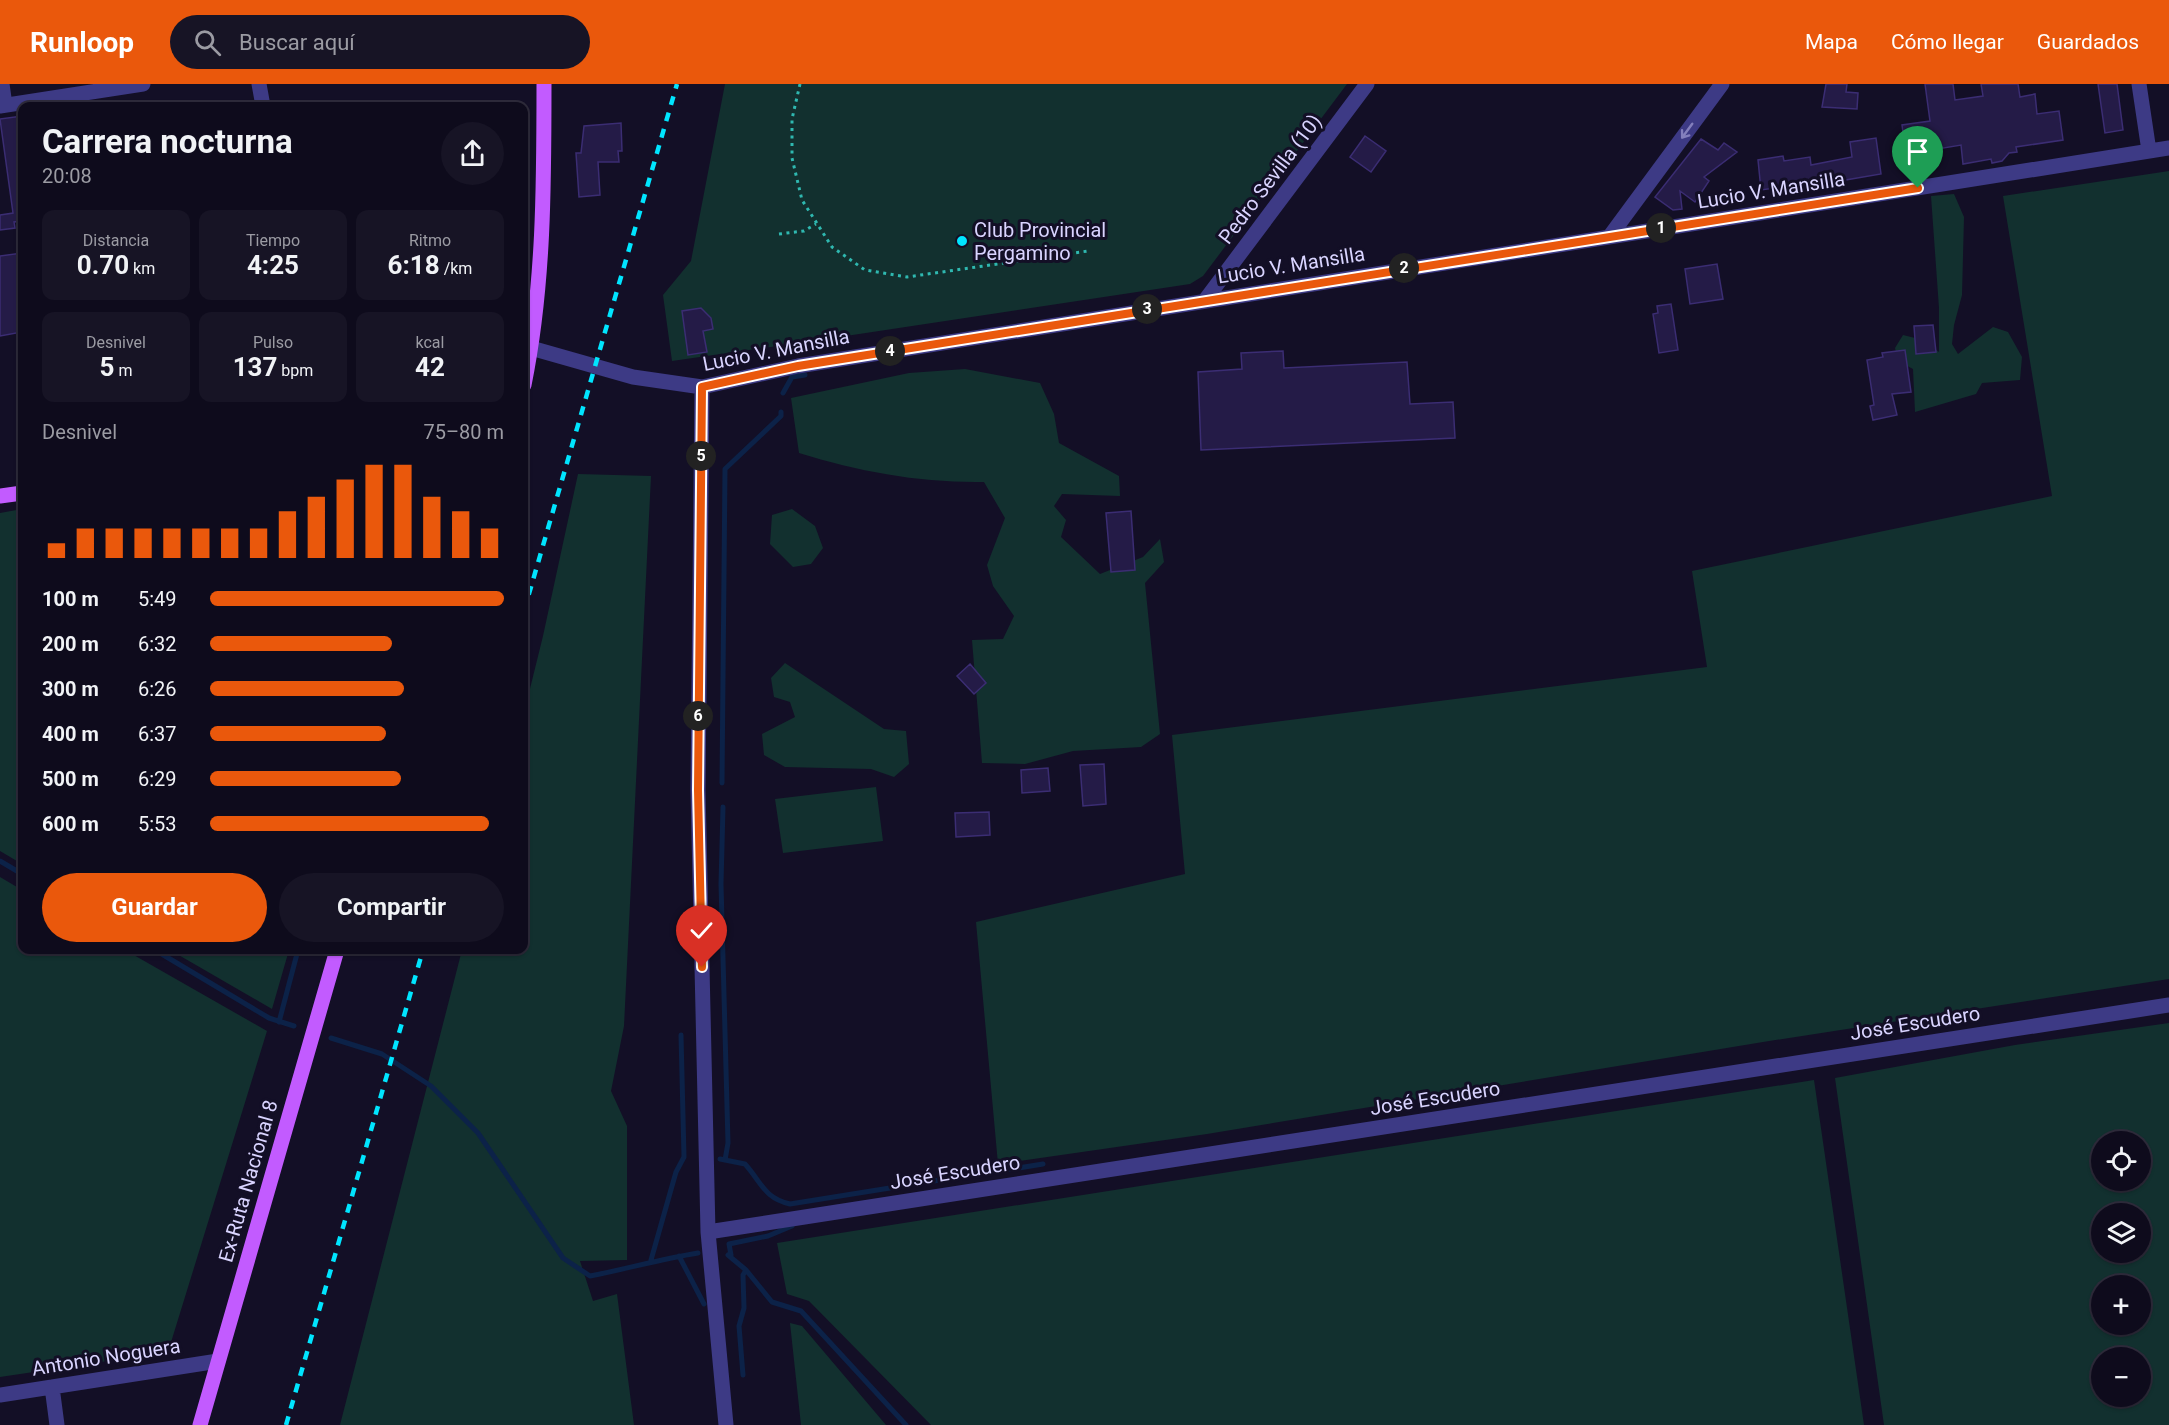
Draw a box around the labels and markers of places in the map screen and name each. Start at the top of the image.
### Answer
pin [1892,126,1943,188]
pin: 1 [1646,213,1676,243]
place label: Club Provincial Pergamino [974,218,1106,265]
marker: Club Provincial Pergamino [955,234,969,248]
pin: 2 [1389,253,1419,283]
pin: 3 [1132,294,1162,324]
pin: 4 [875,336,905,366]
pin: 5 [686,441,716,471]
pin: 6 [683,701,713,731]
pin [676,905,727,967]

